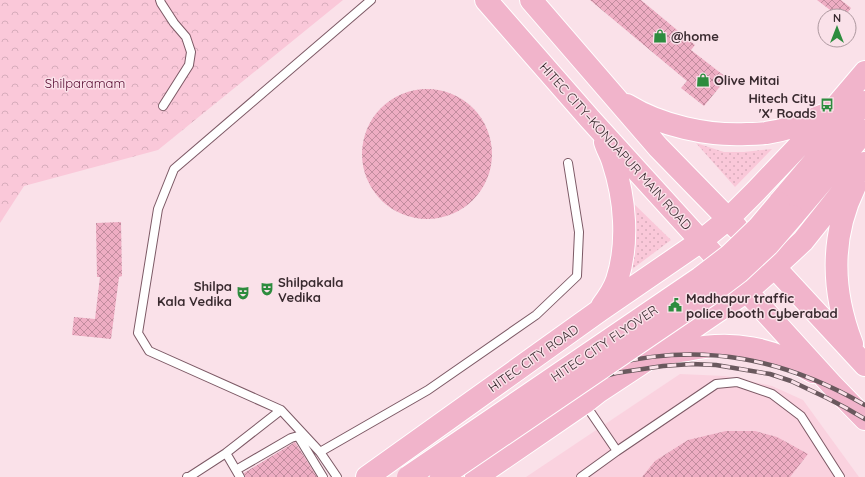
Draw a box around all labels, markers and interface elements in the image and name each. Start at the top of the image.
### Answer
north arrow [817,8,857,48]
text: N [833,11,841,25]
shop icon: @home [652,28,668,44]
place label: @home [671,28,719,44]
street label: HITEC CITY–KONDAPUR MAIN ROAD [536,59,696,233]
shop icon: Olive Mitai [695,72,711,88]
place label: Olive Mitai [714,72,779,88]
park label: Shilparamam [45,75,125,91]
place label: Hitech City 'X' Roads [748,90,816,121]
bus stop icon: Hitech City 'X' Roads [819,97,835,113]
place label: Shilpakala Vedika [278,274,343,305]
place label: Shilpa Kala Vedika [157,278,232,309]
theatre icon: Shilpakala Vedika [259,281,275,297]
theatre icon: Shilpa Kala Vedika [235,285,251,301]
place label: Madhapur traffic police booth Cyberabad [686,290,838,321]
public building icon: Madhapur traffic police booth Cyberabad [667,297,683,313]
street label: HITEC CITY FLYOVER [548,301,661,385]
street label: HITEC CITY ROAD [485,321,581,395]

